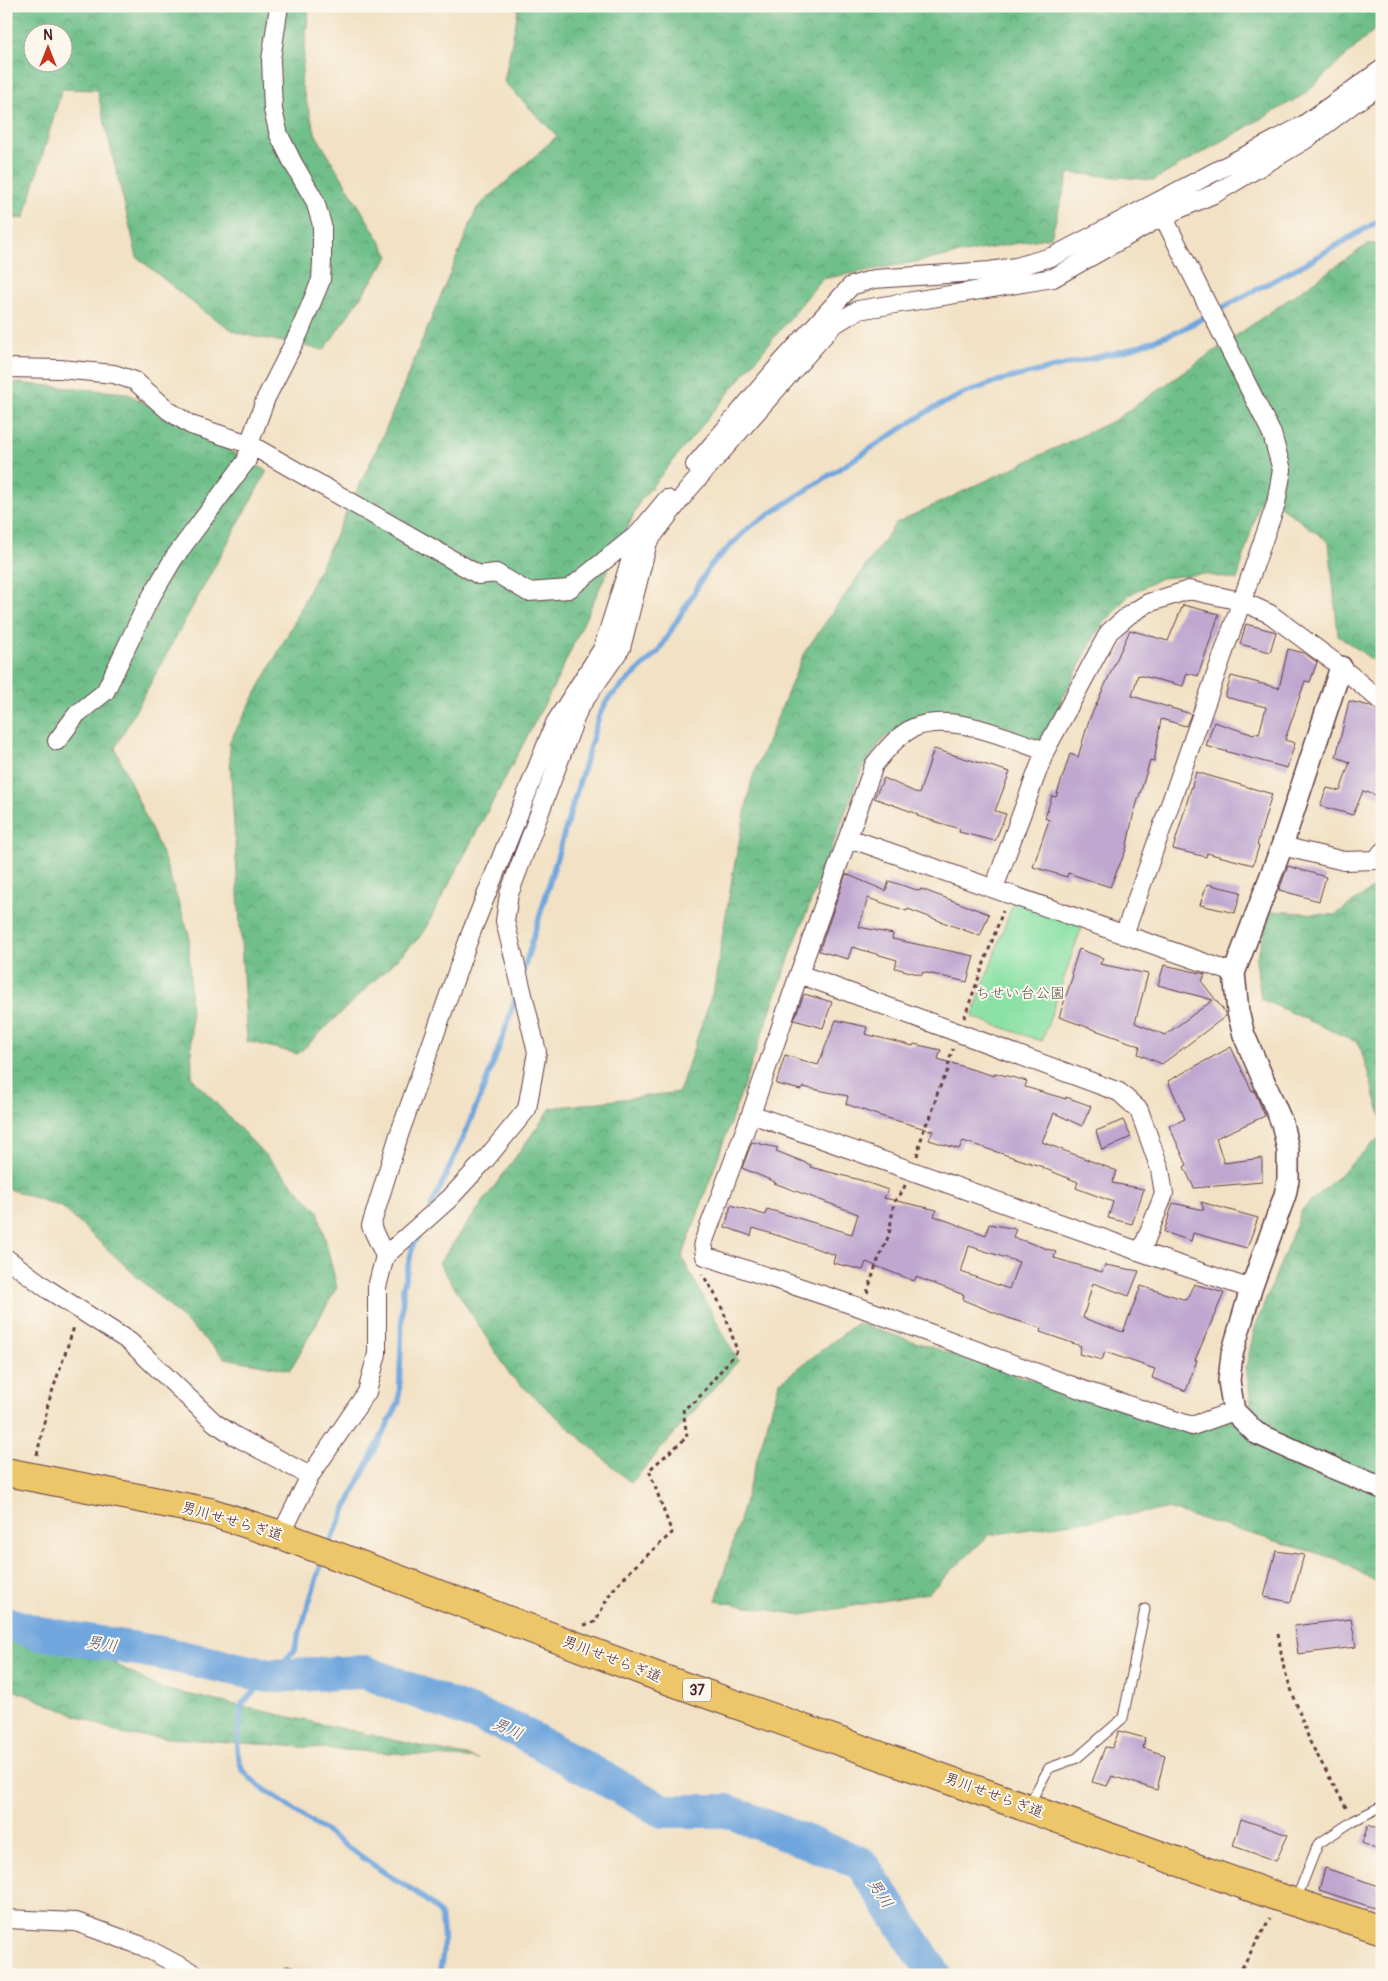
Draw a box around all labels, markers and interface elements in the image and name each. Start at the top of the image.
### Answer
north arrow [22,22,72,72]
text: N [43,27,53,44]
park label: ちせい台公園 [975,984,1065,1003]
street label: 男川せせらぎ道 [179,1498,285,1545]
water label: 男川 [84,1632,119,1656]
street label: 男川せせらぎ道 [559,1632,664,1687]
road number: 37 [683,1678,711,1702]
water label: 男川 [489,1713,526,1745]
street label: 男川せせらぎ道 [941,1769,1046,1822]
water label: 男川 [863,1875,897,1912]

